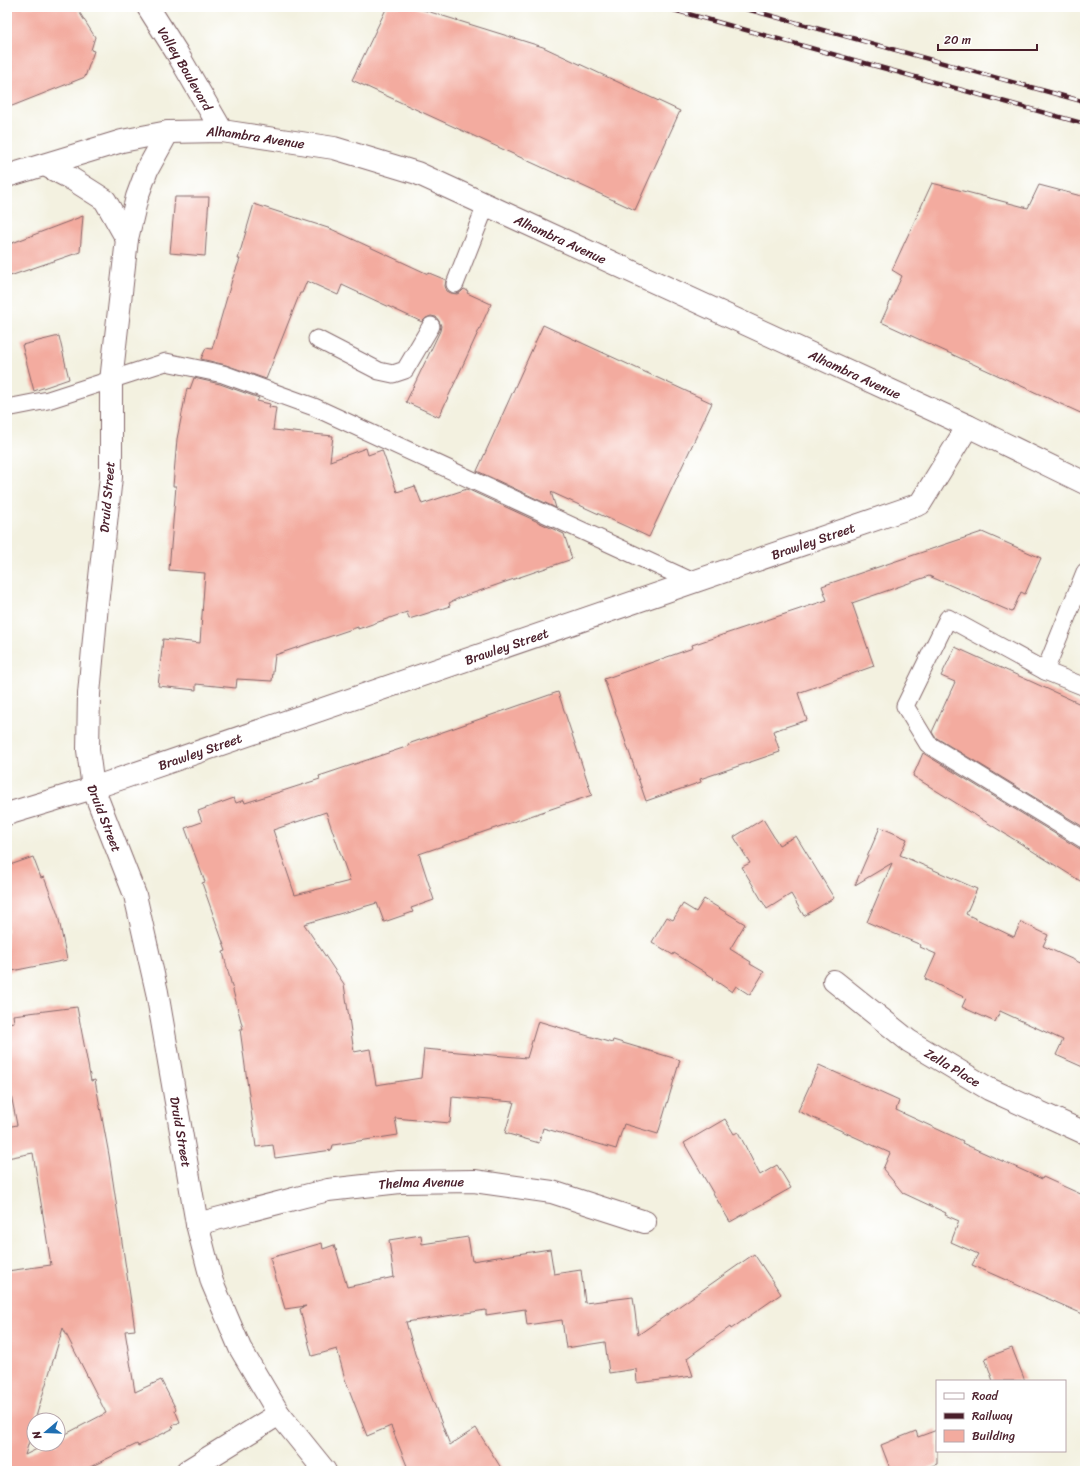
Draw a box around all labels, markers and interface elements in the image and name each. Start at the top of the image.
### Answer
street label: Valley Boulevard [152,22,220,116]
scale bar [938,26,1037,52]
text: 20 m [944,29,971,51]
street label: Alhambra Avenue [205,119,307,155]
street label: Alhambra Avenue [510,207,611,270]
street label: Alhambra Avenue [804,342,905,405]
street label: Druid Street [92,460,122,533]
street label: Brawley Street [768,516,858,566]
street label: Brawley Street [461,621,552,671]
street label: Brawley Street [155,726,245,776]
street label: Druid Street [81,781,129,856]
street label: Zella Place [920,1041,986,1093]
street label: Druid Street [164,1095,199,1169]
street label: Thelma Avenue [377,1170,465,1196]
legend [936,1380,1066,1452]
text: Road [972,1385,999,1407]
text: Railway [972,1405,1013,1427]
north arrow [26,1412,66,1452]
text: Building [972,1425,1015,1447]
text: N [27,1428,48,1443]

